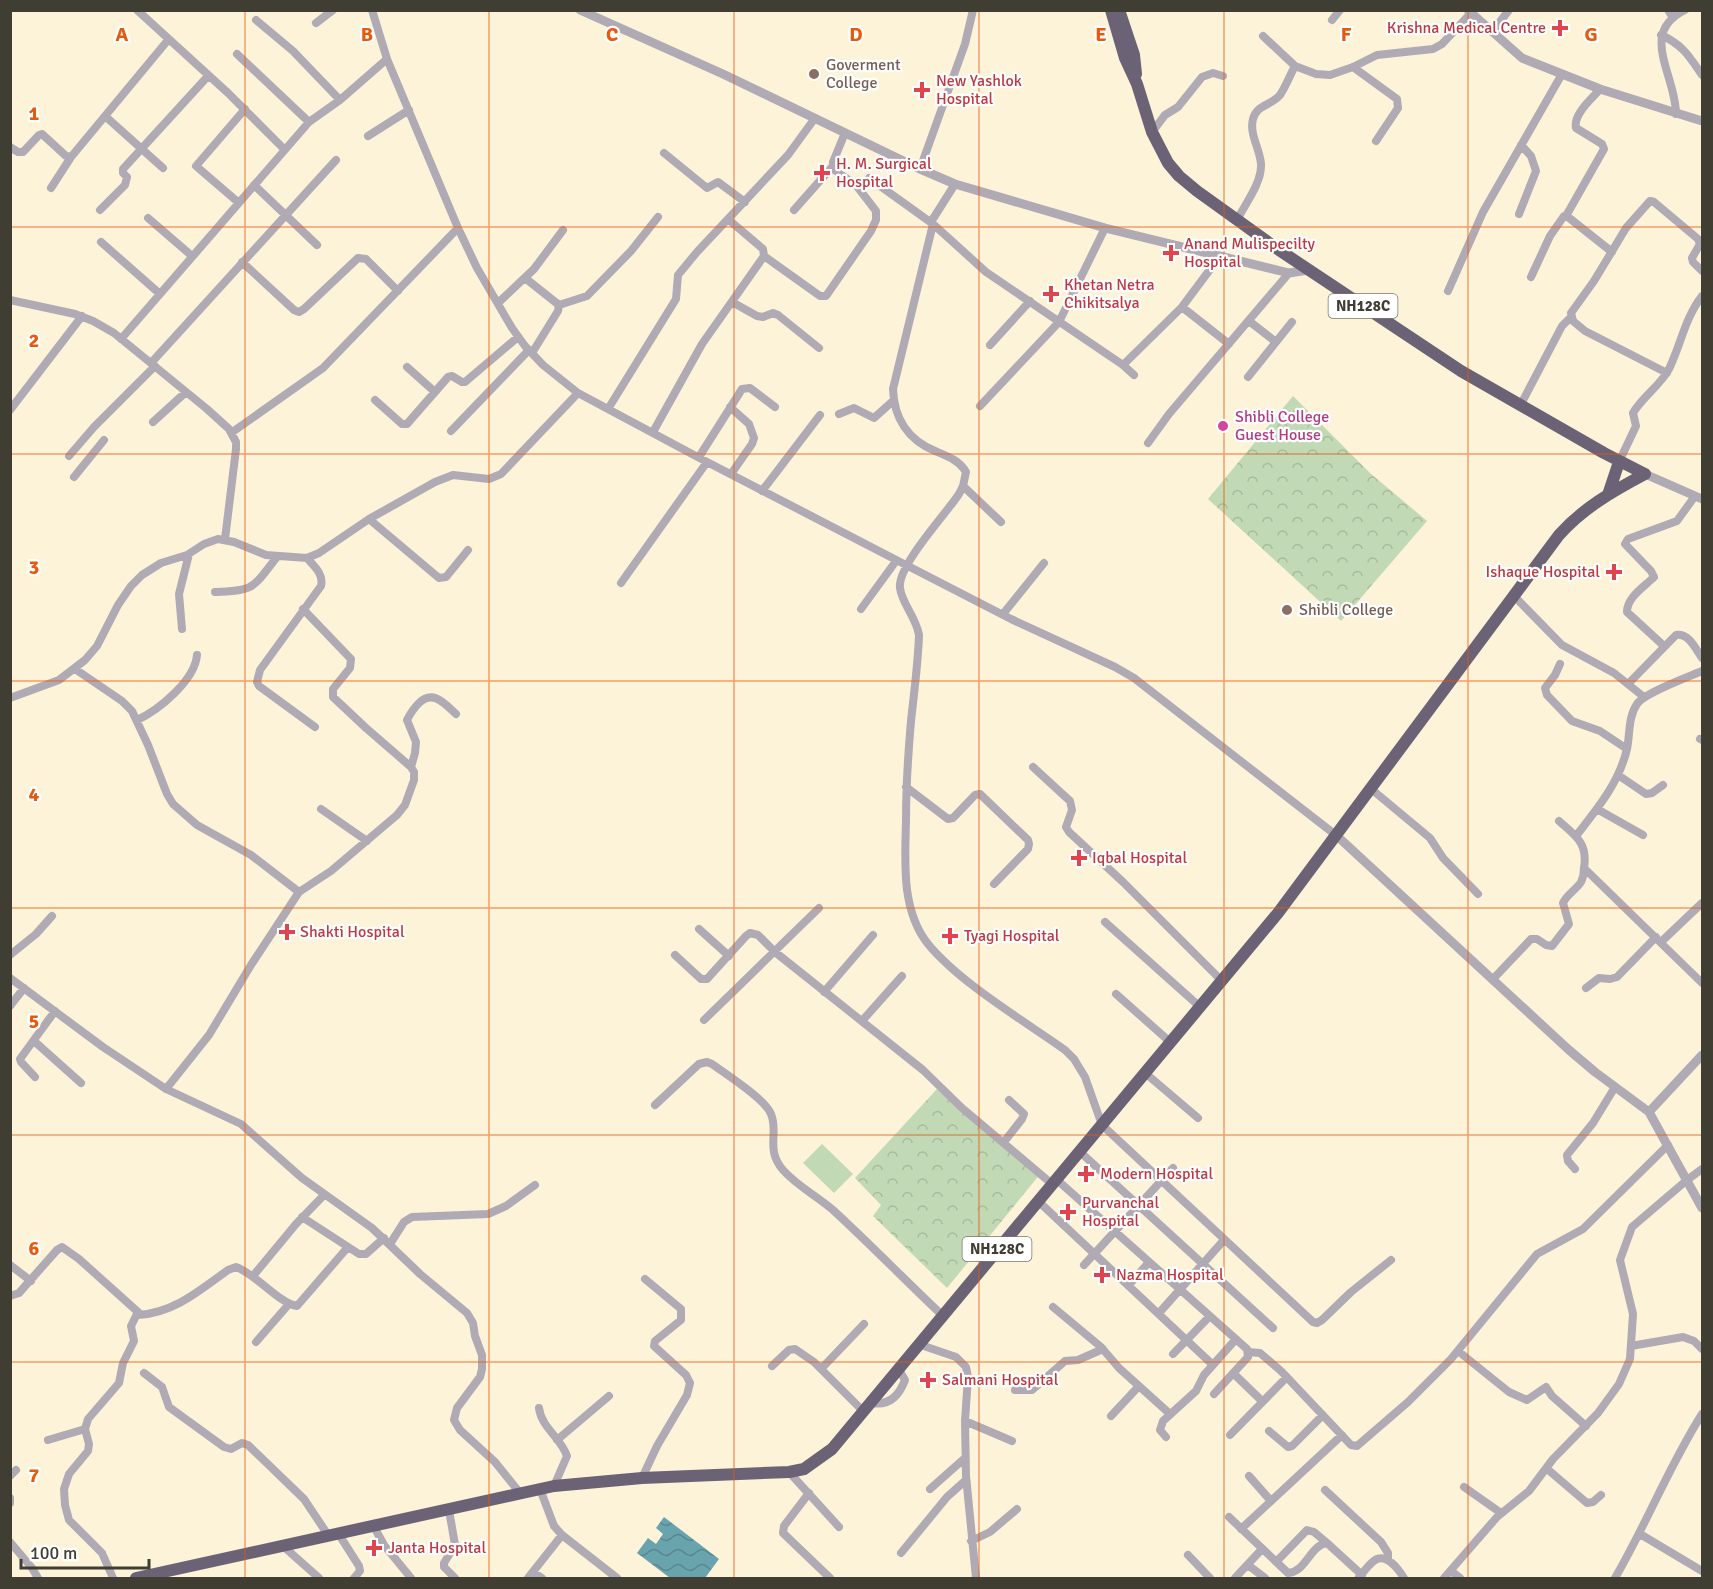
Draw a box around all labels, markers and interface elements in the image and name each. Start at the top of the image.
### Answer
place label: Krishna Medical Centre [1387,18,1546,38]
marker: Krishna Medical Centre [1551,19,1569,37]
text: A [116,22,129,47]
text: B [361,22,373,47]
text: C [606,22,618,47]
text: D [849,22,863,47]
text: E [1095,22,1107,47]
text: F [1341,22,1352,47]
text: G [1584,22,1598,47]
place label: Goverment College [826,55,901,93]
marker: Goverment College [807,67,821,81]
place label: New Yashlok Hospital [936,71,1022,109]
marker: New Yashlok Hospital [913,81,931,99]
text: 1 [29,101,40,126]
place label: H. M. Surgical Hospital [836,154,932,192]
marker: H. M. Surgical Hospital [813,164,831,182]
place label: Anand Mulispecilty Hospital [1184,234,1316,272]
marker: Anand Mulispecilty Hospital [1162,244,1180,262]
place label: Khetan Netra Chikitsalya [1064,275,1155,313]
marker: Khetan Netra Chikitsalya [1042,285,1060,303]
road number: NH128C [1328,294,1398,318]
text: 2 [29,328,39,353]
place label: Shibli College Guest House [1235,407,1329,445]
marker: Shibli College Guest House [1216,419,1230,433]
text: 3 [29,555,39,580]
place label: Ishaque Hospital [1486,562,1600,582]
marker: Ishaque Hospital [1605,563,1623,581]
place label: Shibli College [1299,600,1393,620]
marker: Shibli College [1280,603,1294,617]
text: 4 [29,782,40,807]
place label: Iqbal Hospital [1092,848,1187,868]
marker: Iqbal Hospital [1070,849,1088,867]
place label: Shakti Hospital [300,922,405,942]
marker: Shakti Hospital [278,923,296,941]
place label: Tyagi Hospital [964,926,1060,946]
marker: Tyagi Hospital [941,927,959,945]
text: 5 [29,1009,39,1034]
place label: Modern Hospital [1100,1164,1213,1184]
marker: Modern Hospital [1077,1165,1095,1183]
place label: Purvanchal Hospital [1082,1193,1159,1231]
marker: Purvanchal Hospital [1059,1203,1077,1221]
text: 6 [29,1236,40,1261]
road number: NH128C [962,1237,1032,1261]
place label: Nazma Hospital [1116,1265,1224,1285]
marker: Nazma Hospital [1093,1266,1111,1284]
place label: Salmani Hospital [942,1370,1059,1390]
marker: Salmani Hospital [919,1371,937,1389]
text: 7 [29,1463,40,1488]
scale bar [21,1532,148,1570]
place label: Janta Hospital [388,1538,486,1558]
marker: Janta Hospital [365,1539,383,1557]
text: 100 m [30,1542,77,1564]

